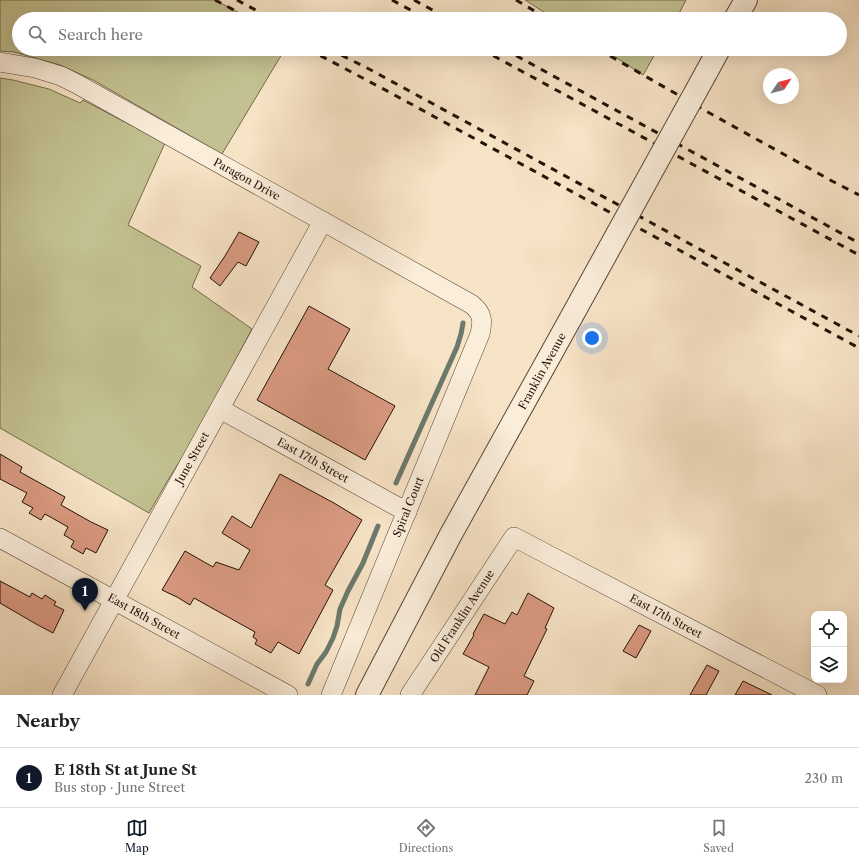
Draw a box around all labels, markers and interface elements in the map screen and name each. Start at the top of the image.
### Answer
search box [12,12,847,56]
icon: search [26,23,48,45]
text: Search here [58,25,143,44]
north arrow [763,68,799,104]
street label: Paragon Drive [211,155,283,203]
your location [582,328,602,348]
street label: Franklin Avenue [515,330,569,412]
street label: June Street [171,429,212,488]
street label: East 17th Street [275,435,351,486]
street label: Spiral Court [390,475,426,539]
street label: Old Franklin Avenue [427,567,497,665]
pin: 1 [72,578,98,611]
street label: East 18th Street [105,590,183,642]
street label: East 17th Street [627,591,705,641]
map controls [811,611,847,683]
button: locate [811,611,847,647]
button: layers [811,647,847,683]
text: Nearby [16,711,80,731]
text: E 18th St at June St [54,760,197,779]
text: 1 [26,770,32,786]
text: 230 m [805,770,843,786]
text: Bus stop · June Street [54,779,185,795]
tab: Map [125,817,149,855]
tab: Directions [399,817,453,855]
tab: Saved [703,817,734,855]

